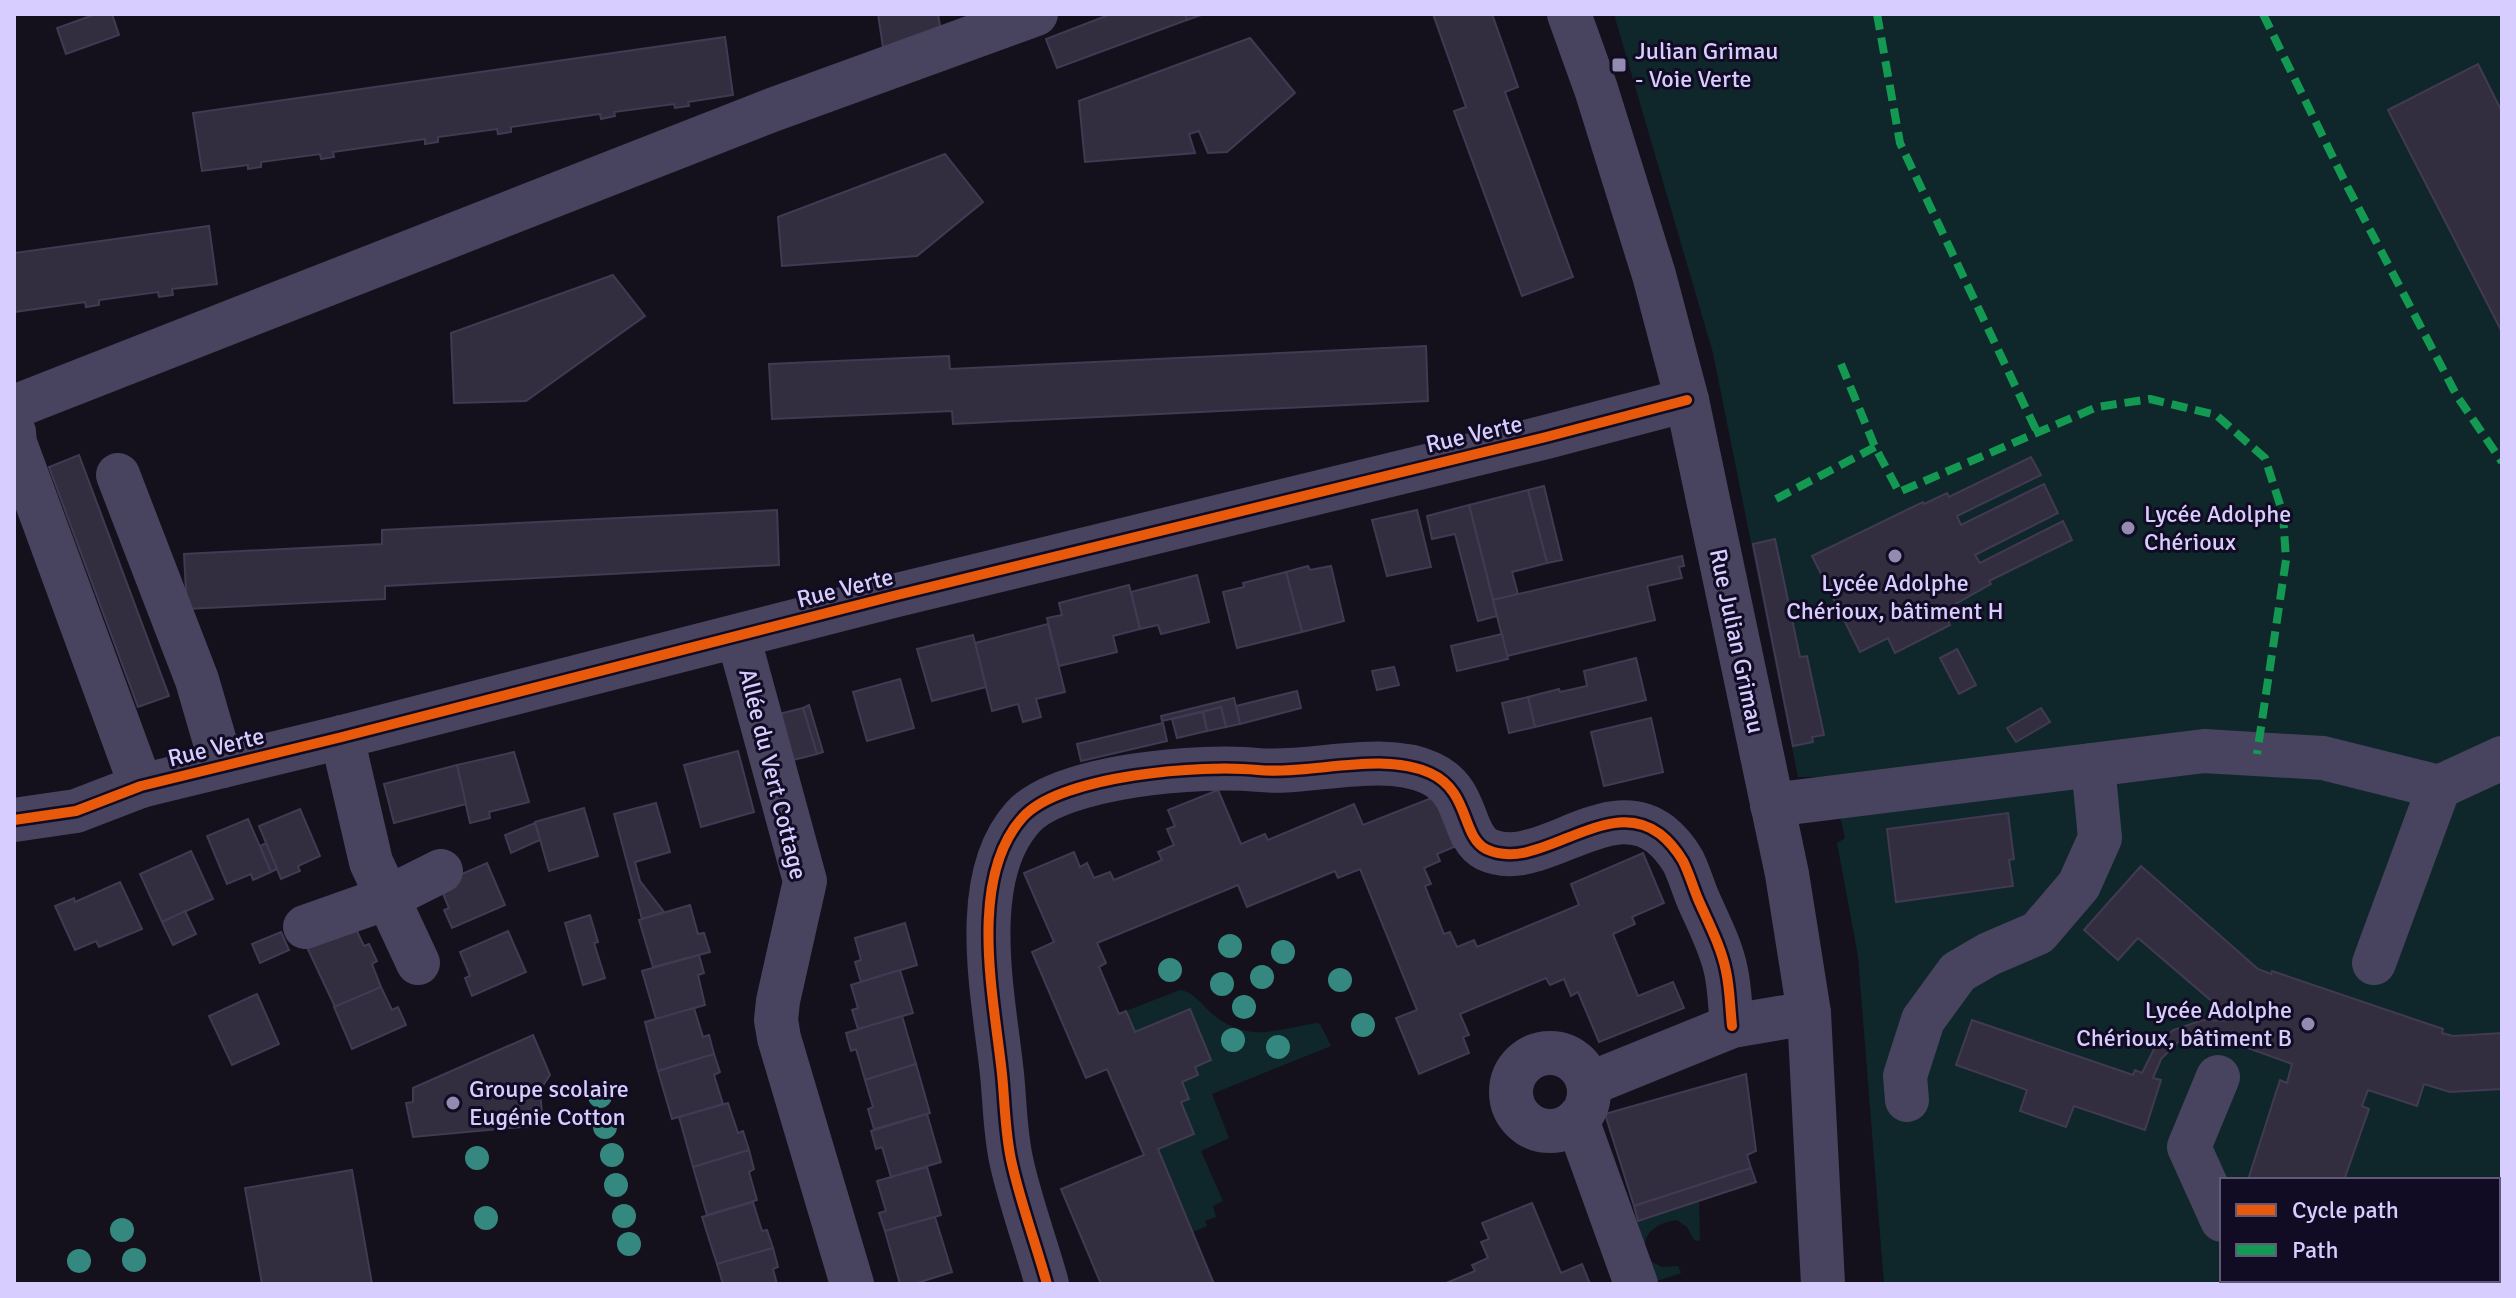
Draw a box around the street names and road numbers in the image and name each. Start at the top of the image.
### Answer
street label: Rue Verte [1423,408,1525,460]
street label: Rue Julian Grimau [1703,546,1771,736]
street label: Rue Verte [794,562,896,614]
street label: Allée du Vert Cottage [732,665,814,883]
street label: Rue Verte [165,721,267,773]

